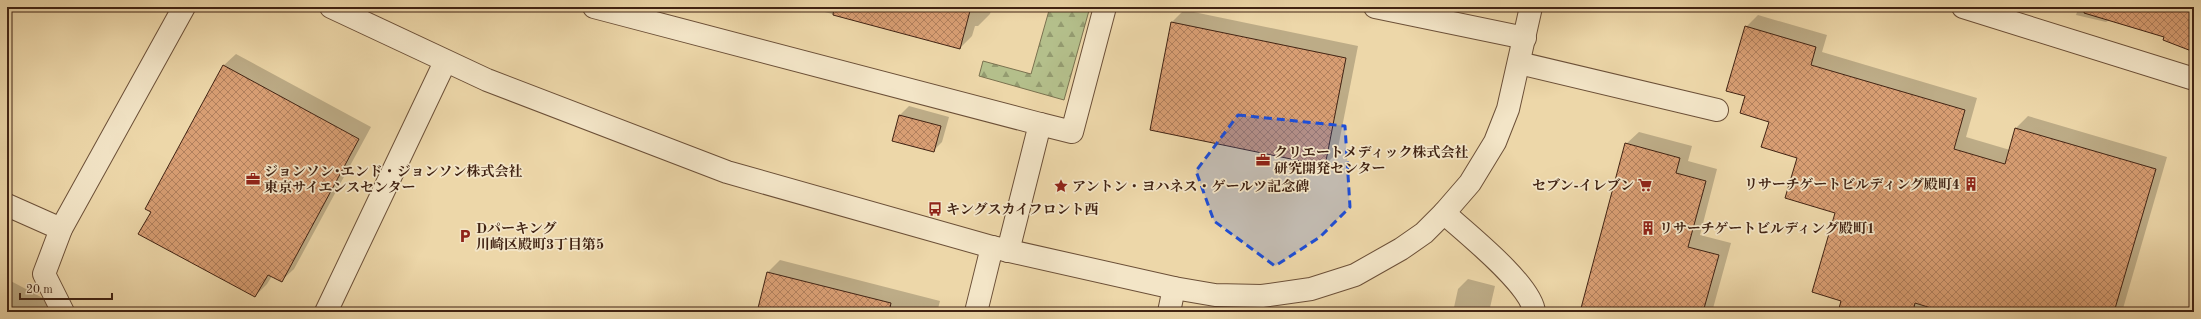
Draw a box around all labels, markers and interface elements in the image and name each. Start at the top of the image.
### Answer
place label: クリエートメディック株式会社 研究開発センター [1274,144,1468,176]
office icon: クリエートメディック株式会社 研究開発センター [1255,152,1271,168]
place label: ジョンソン･エンド・ジョンソン株式会社 東京サイエンスセンター [264,163,522,195]
office icon: ジョンソン･エンド・ジョンソン株式会社 東京サイエンスセンター [245,171,261,187]
building icon: リサーチゲートビルディング殿町4 [1963,176,1979,192]
supermarket icon: セブン-イレブン [1637,177,1653,193]
place label: リサーチゲートビルディング殿町4 [1744,177,1960,192]
place icon: アントン・ヨハネス・ゲールツ記念碑 [1053,178,1069,194]
place label: アントン・ヨハネス・ゲールツ記念碑 [1072,178,1309,194]
place label: セブン-イレブン [1532,178,1634,193]
bus stop icon: キングスカイフロント西 [927,201,943,217]
place label: キングスカイフロント西 [946,202,1099,217]
building icon: リサーチゲートビルディング殿町1 [1640,220,1656,236]
place label: Dパーキング 川崎区殿町3丁目第5 [476,221,604,252]
place label: リサーチゲートビルディング殿町1 [1659,221,1875,236]
parking icon: Dパーキング 川崎区殿町3丁目第5 [457,228,473,244]
scale bar [20,275,112,301]
text: 20 m [26,284,53,296]

